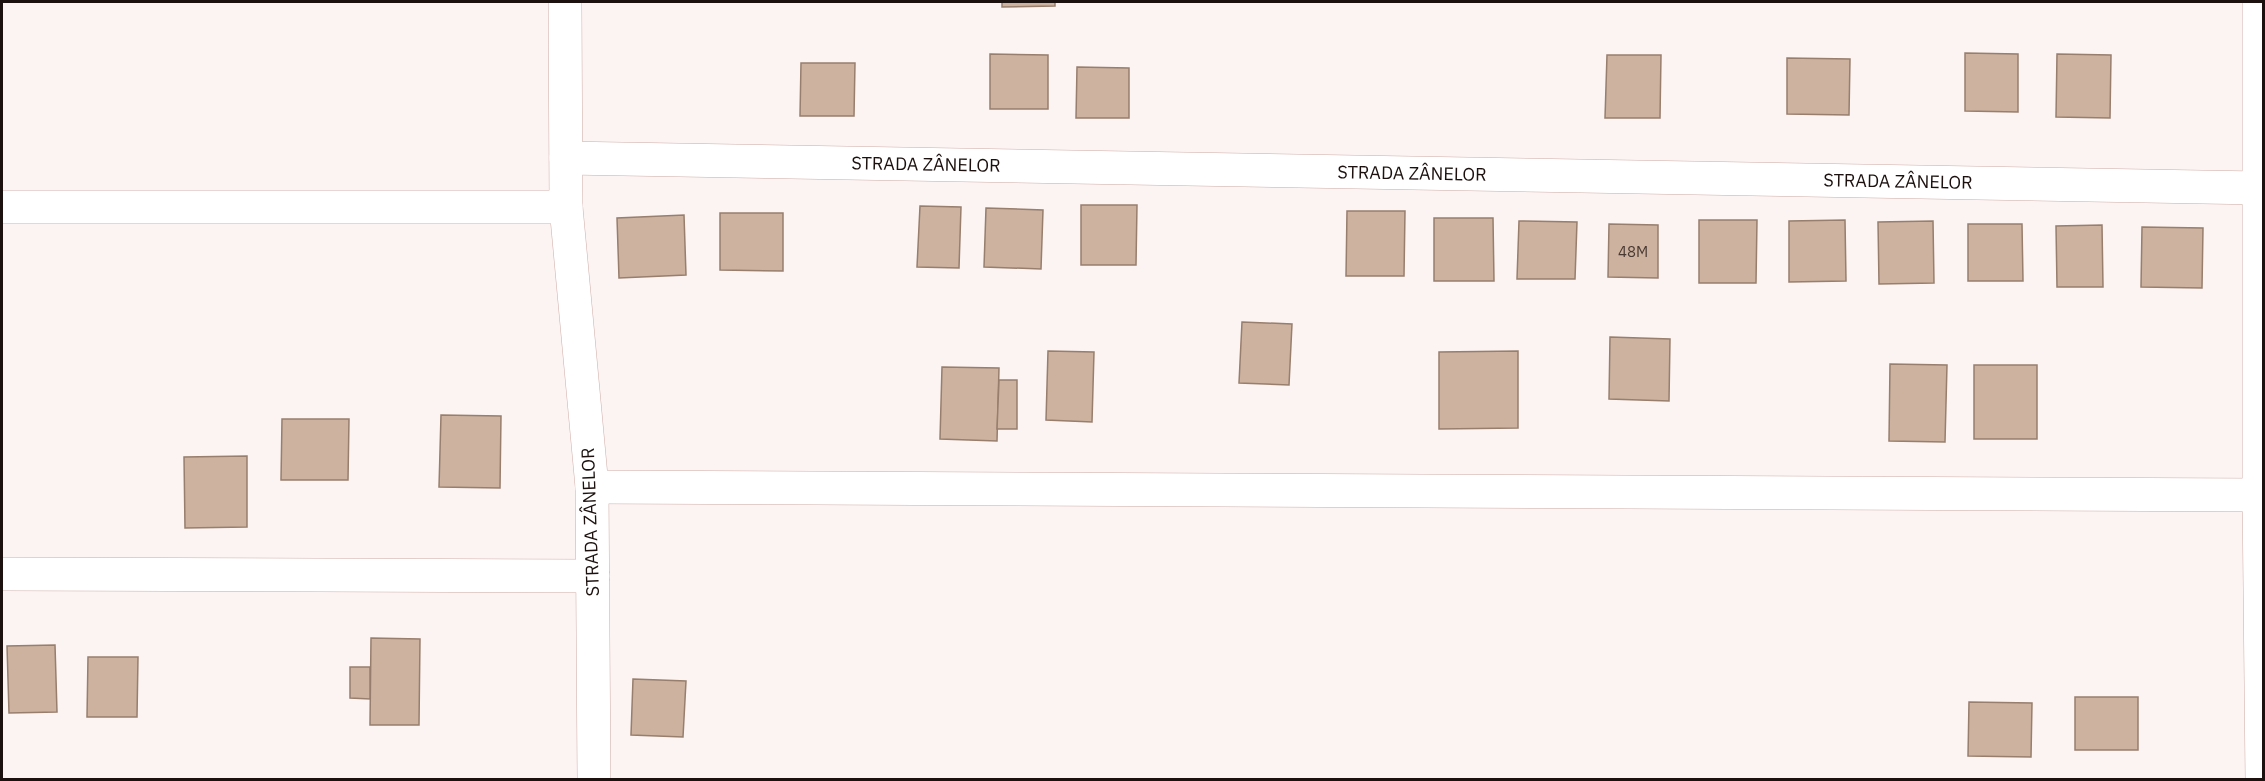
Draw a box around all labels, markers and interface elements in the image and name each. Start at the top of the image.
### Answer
street label: STRADA ZÂNELOR [851,151,1001,177]
street label: STRADA ZÂNELOR [1337,160,1487,186]
street label: STRADA ZÂNELOR [1823,168,1973,194]
house number: 48M [1618,242,1648,261]
street label: STRADA ZÂNELOR [576,447,604,597]

